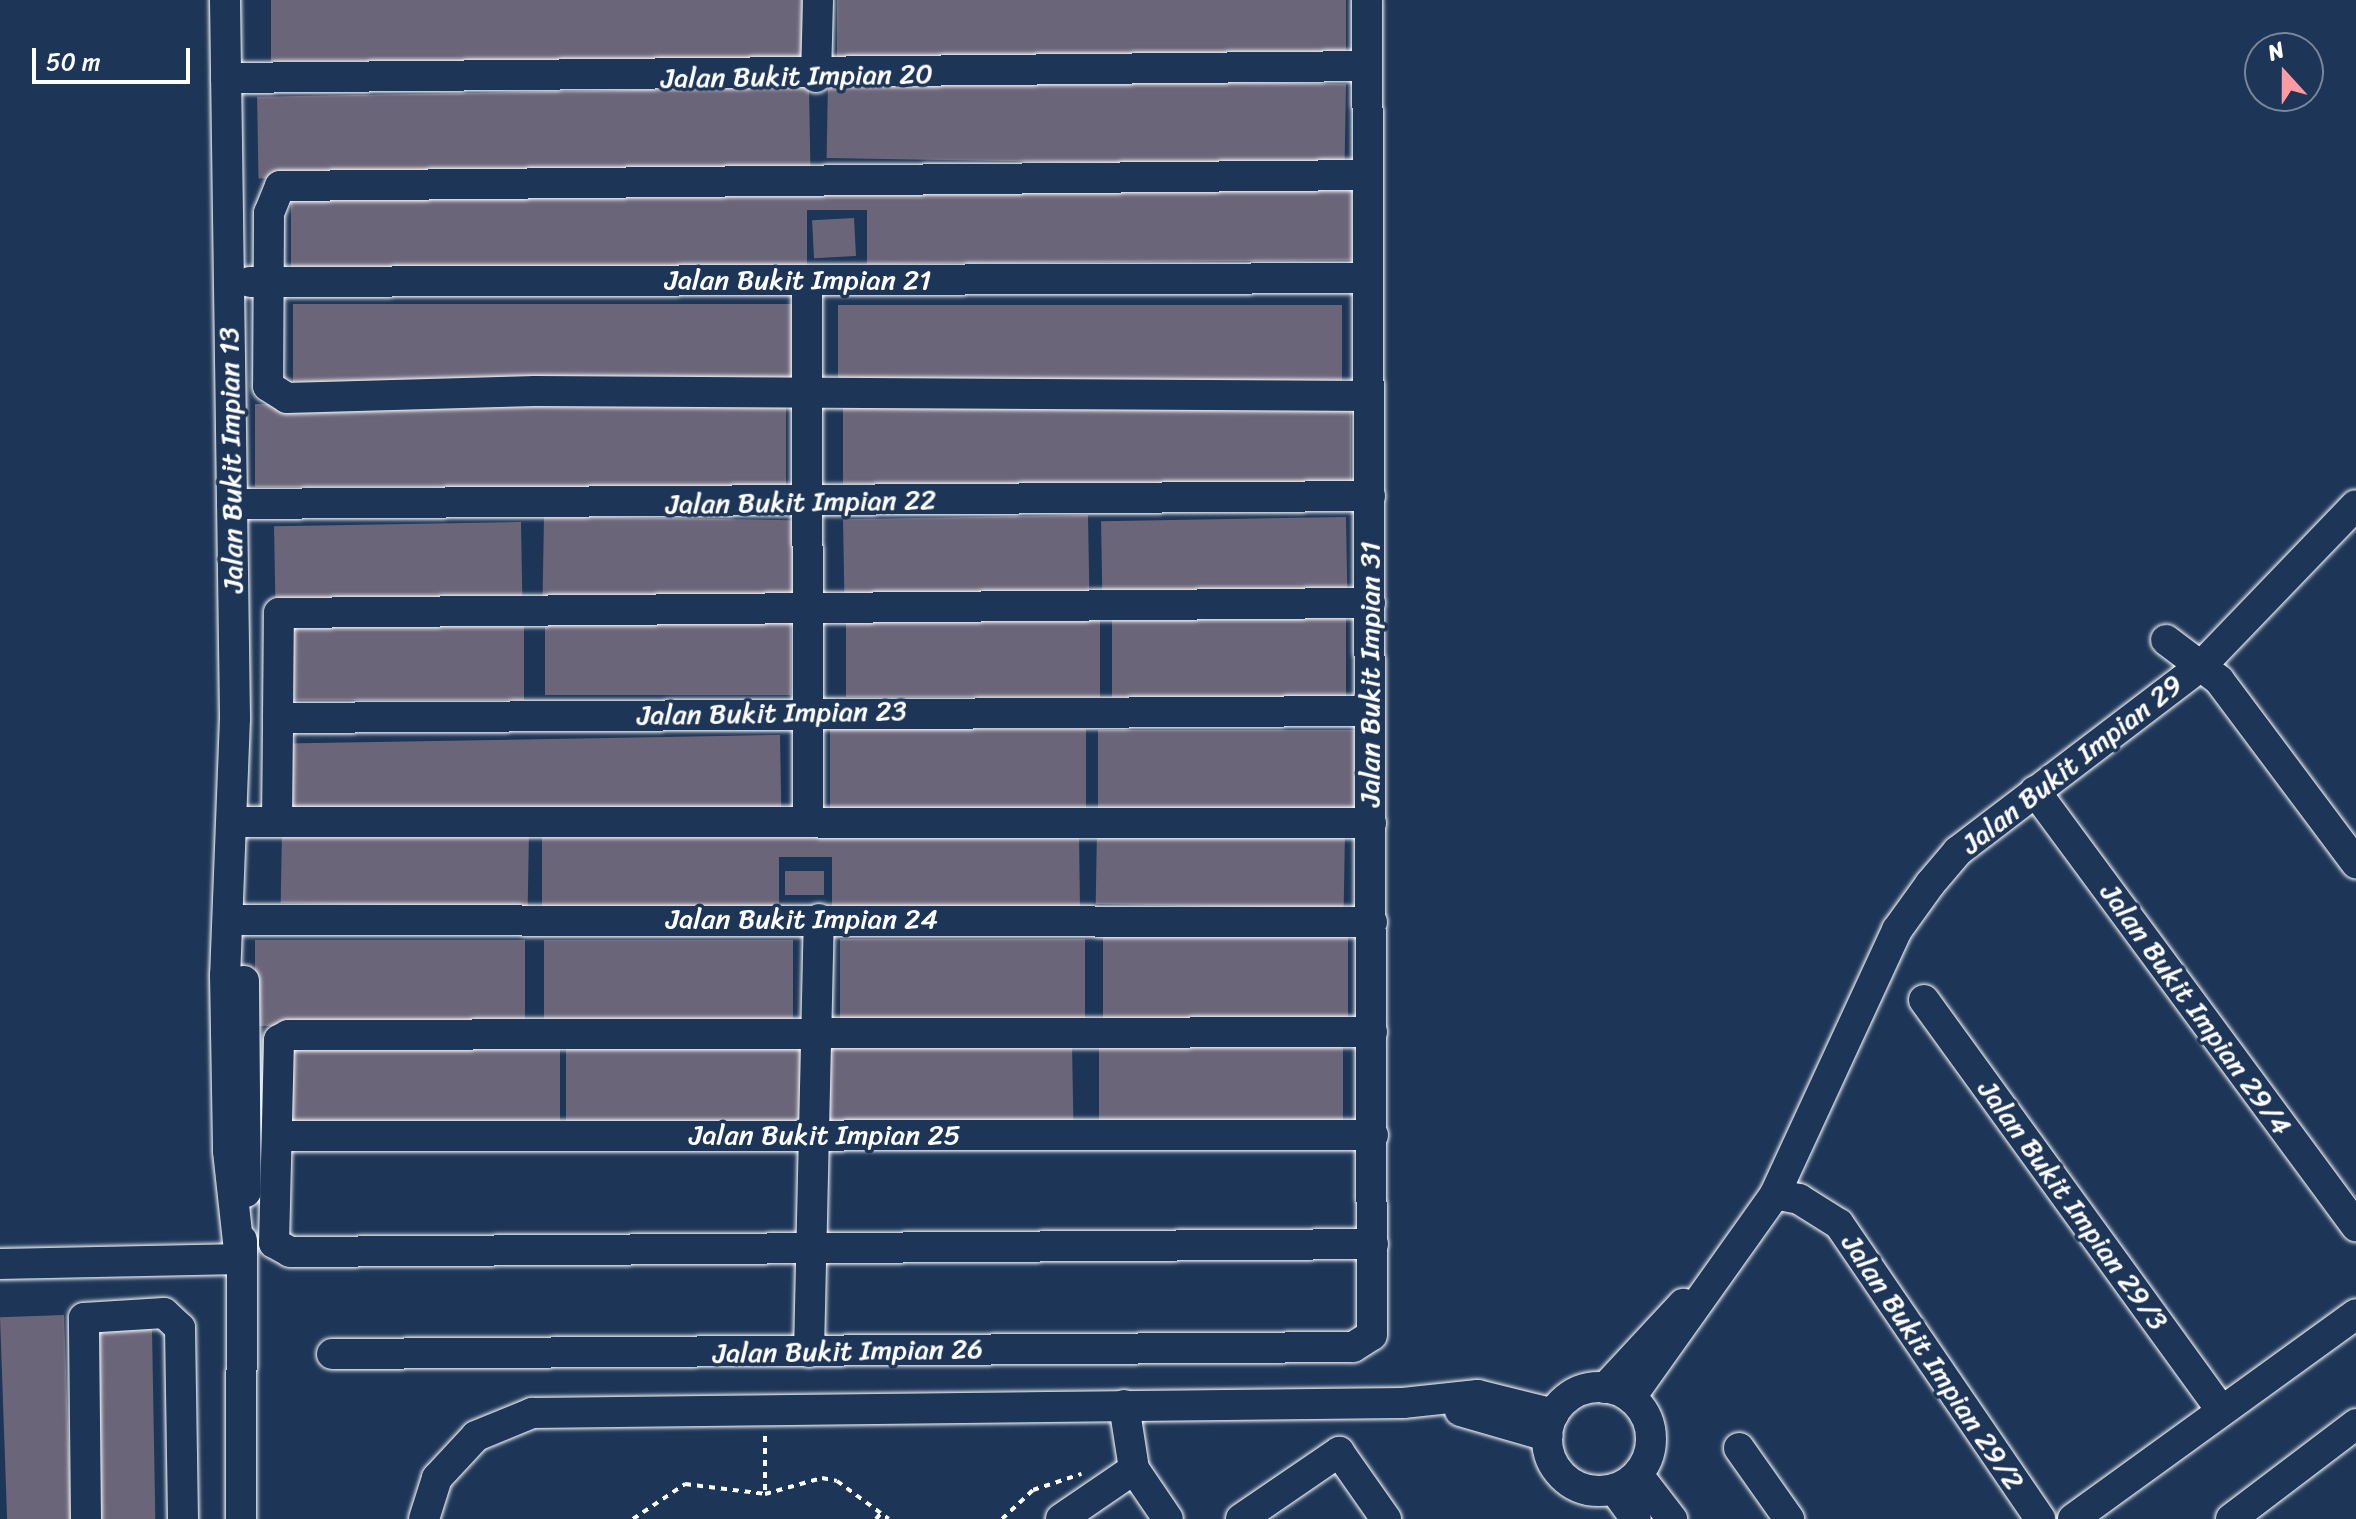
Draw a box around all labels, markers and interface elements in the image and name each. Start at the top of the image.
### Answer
text: N [2262,30,2290,72]
scale bar [36,32,194,82]
north arrow [2244,32,2324,112]
text: 50 m [46,41,101,83]
street label: Jalan Bukit Impian 20 [661,57,933,95]
street label: Jalan Bukit Impian 21 [665,263,931,297]
street label: Jalan Bukit Impian 13 [212,327,250,593]
street label: Jalan Bukit Impian 22 [666,483,936,521]
street label: Jalan Bukit Impian 31 [1353,541,1387,807]
street label: Jalan Bukit Impian 29 [1955,667,2189,861]
street label: Jalan Bukit Impian 23 [637,694,907,732]
street label: Jalan Bukit Impian 29/4 [2093,877,2299,1141]
street label: Jalan Bukit Impian 24 [666,902,938,936]
street label: Jalan Bukit Impian 29/3 [1971,1074,2175,1336]
street label: Jalan Bukit Impian 25 [689,1118,961,1152]
street label: Jalan Bukit Impian 29/2 [1835,1228,2031,1496]
street label: Jalan Bukit Impian 26 [713,1332,983,1370]

